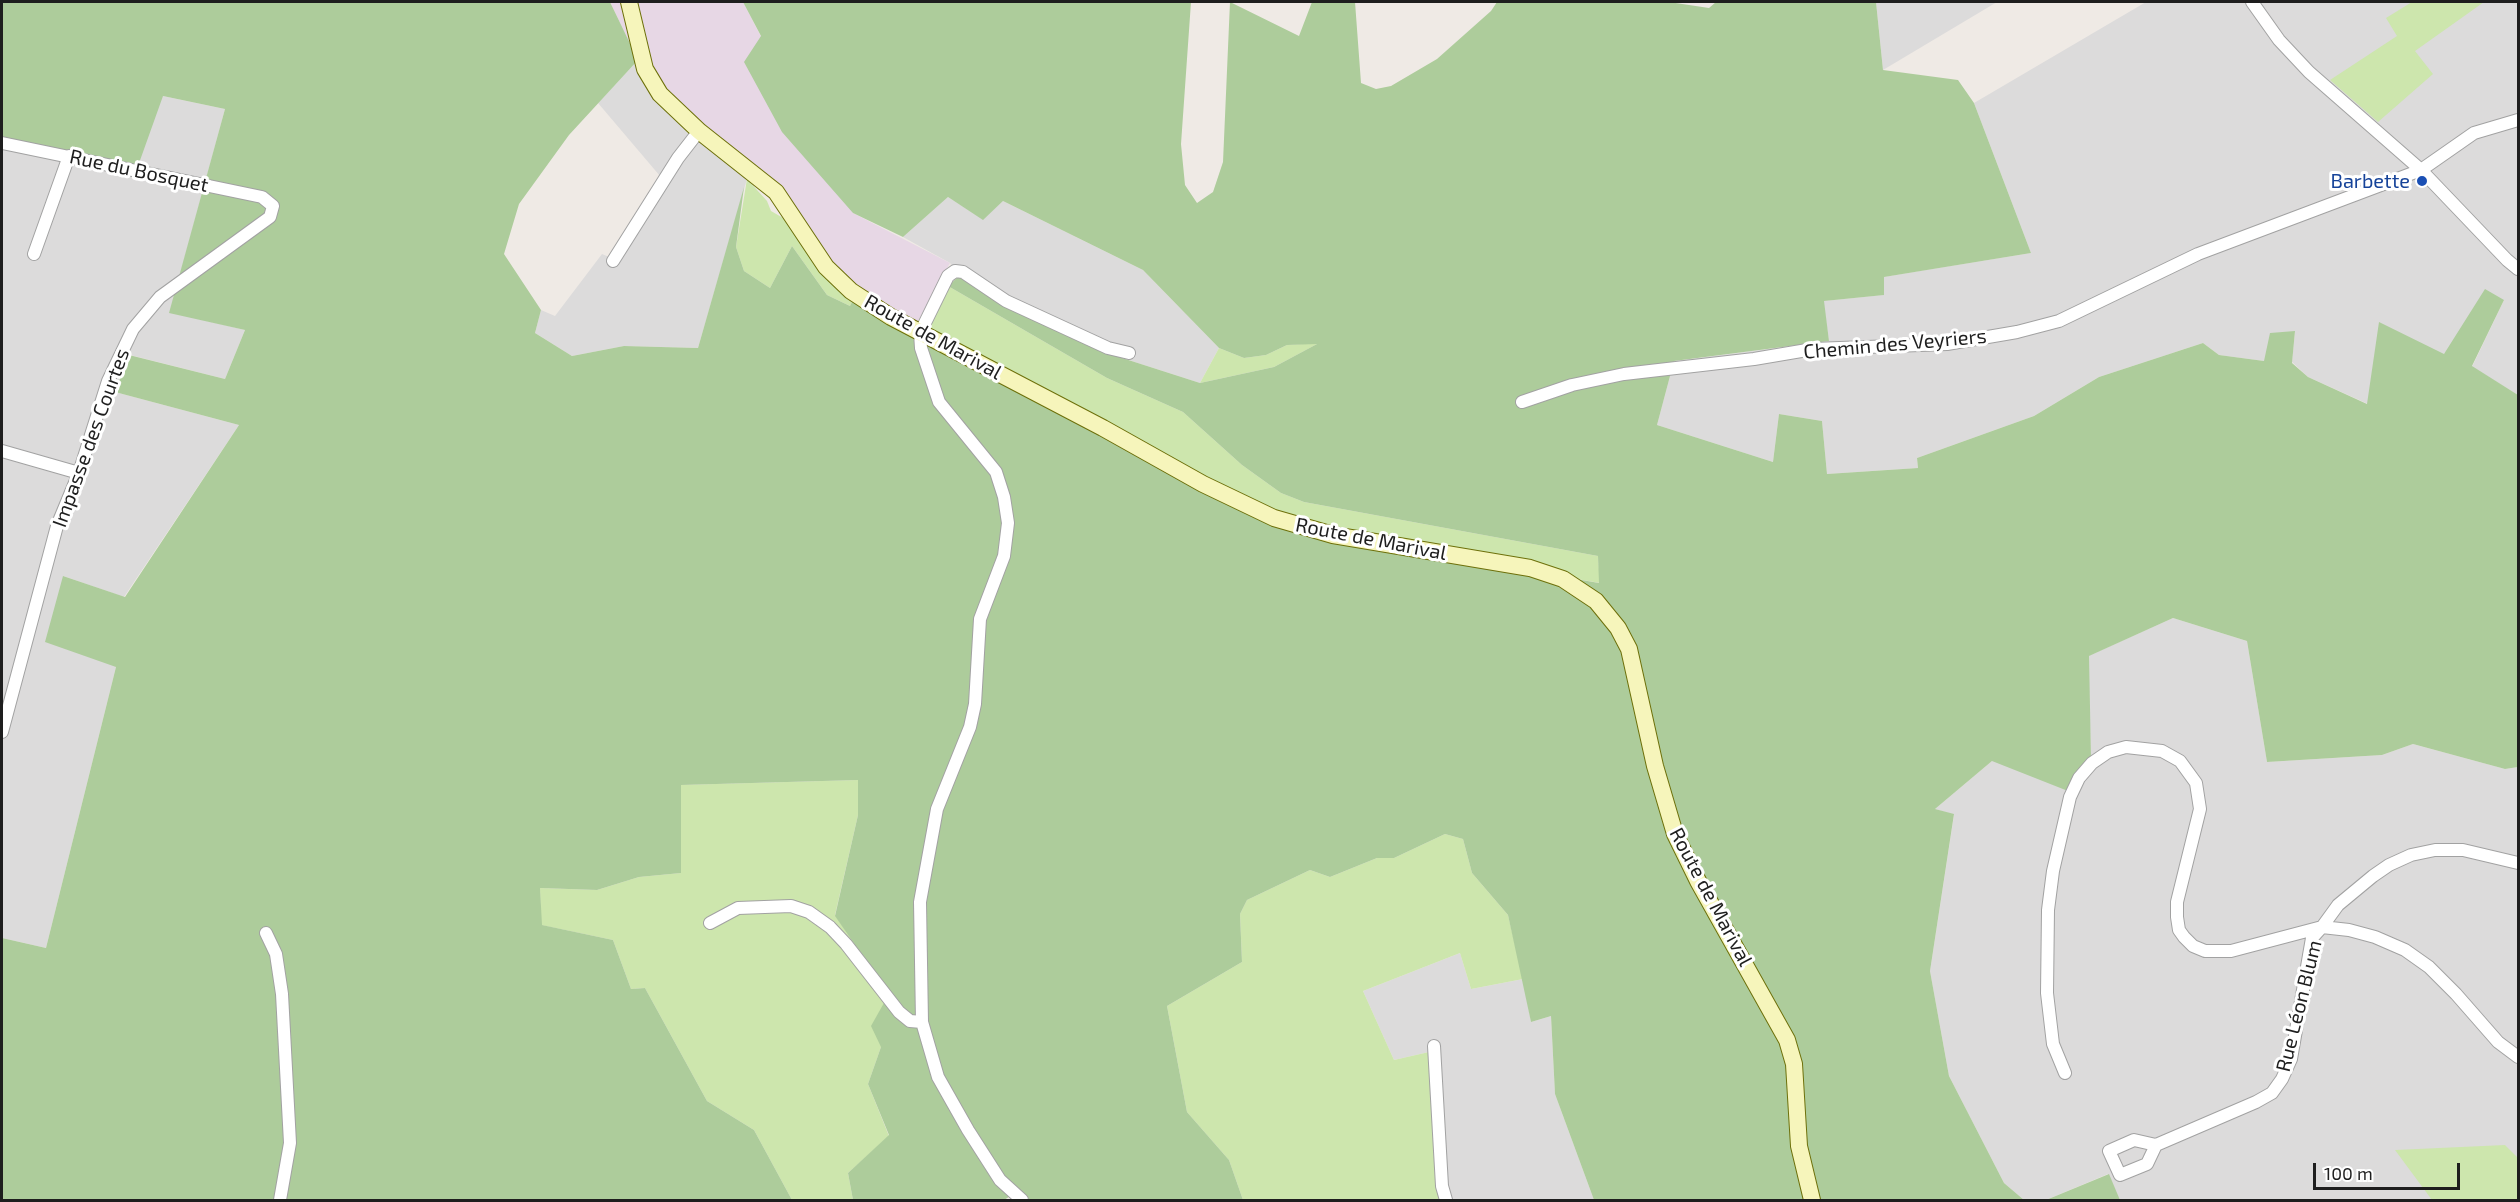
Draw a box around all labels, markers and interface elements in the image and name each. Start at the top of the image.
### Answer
street label: Rue du Bosquet [67,145,211,197]
place label: Barbette [2330,169,2410,193]
marker: Barbette [2415,174,2429,188]
street label: Route de Marival [860,289,1006,385]
street label: Chemin des Veyriers [1802,324,1988,364]
street label: Impasse des Courtes [48,345,134,531]
street label: Route de Marival [1293,513,1449,565]
street label: Route de Marival [1664,824,1758,970]
street label: Rue Léon Blum [2271,938,2327,1074]
scale bar [2316,1151,2463,1189]
text: 100 m [2324,1162,2373,1184]

